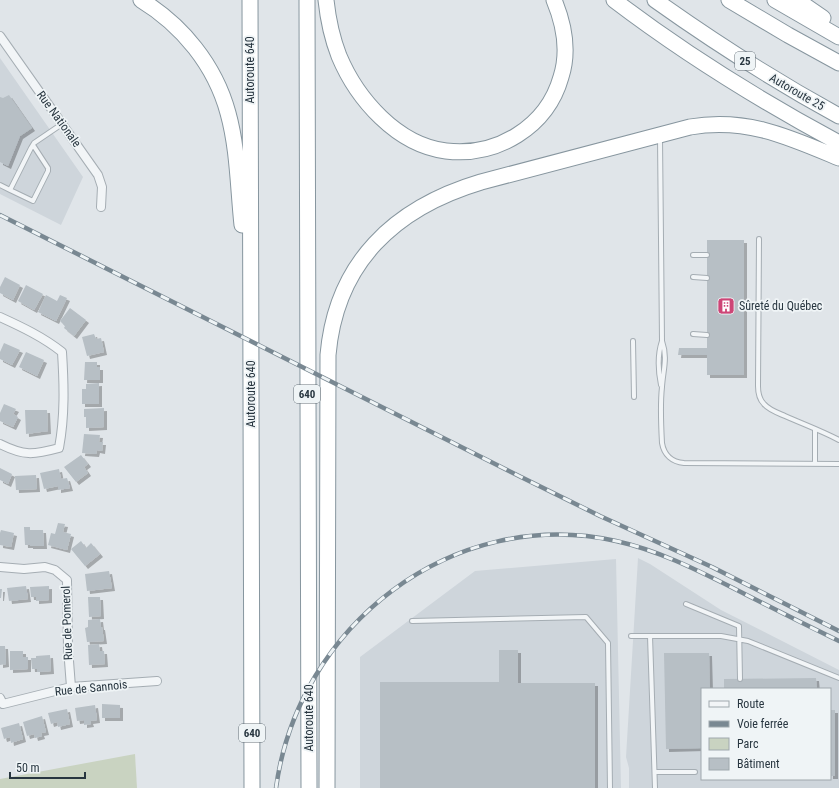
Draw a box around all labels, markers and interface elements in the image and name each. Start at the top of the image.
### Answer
street label: Autoroute 640 [243,36,257,104]
road number: 25 [735,52,755,70]
street label: Autoroute 25 [767,71,827,113]
street label: Rue Nationale [34,88,84,150]
building icon: Sûreté du Québec [716,296,736,316]
place label: Sûreté du Québec [739,299,823,313]
street label: Autoroute 640 [244,360,258,428]
road number: 640 [294,385,320,403]
street label: Rue de Pomerol [59,586,75,660]
street label: Rue de Sannois [54,677,128,699]
street label: Autoroute 640 [302,684,316,752]
legend [701,688,831,780]
text: Route [737,697,765,711]
text: Voie ferrée [737,717,789,731]
road number: 640 [239,724,265,742]
text: Parc [737,737,759,751]
scale bar [10,754,85,780]
text: Bâtiment [737,757,780,771]
text: 50 m [16,761,40,775]

